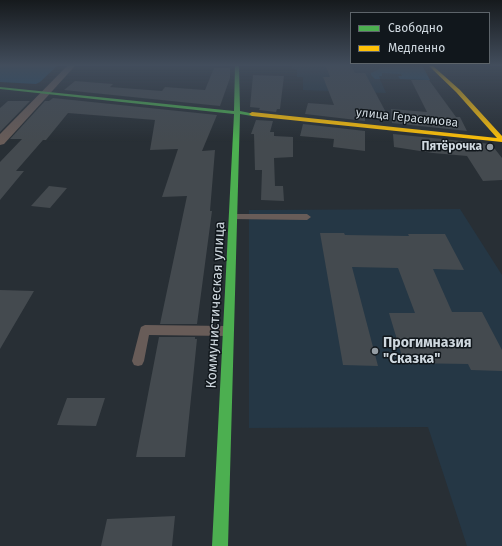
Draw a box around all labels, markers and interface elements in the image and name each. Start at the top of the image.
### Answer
legend [350,12,490,64]
text: Свободно [388,21,443,35]
text: Медленно [388,41,445,55]
street label: улица Герасимова [355,105,459,131]
place label: Пятёрочка [422,140,482,154]
marker: Пятёрочка [485,142,495,152]
street label: Коммунистическая улица [203,221,229,389]
place label: Прогимназия "Сказка" [383,335,471,368]
marker: Прогимназия "Сказка" [370,346,380,356]

